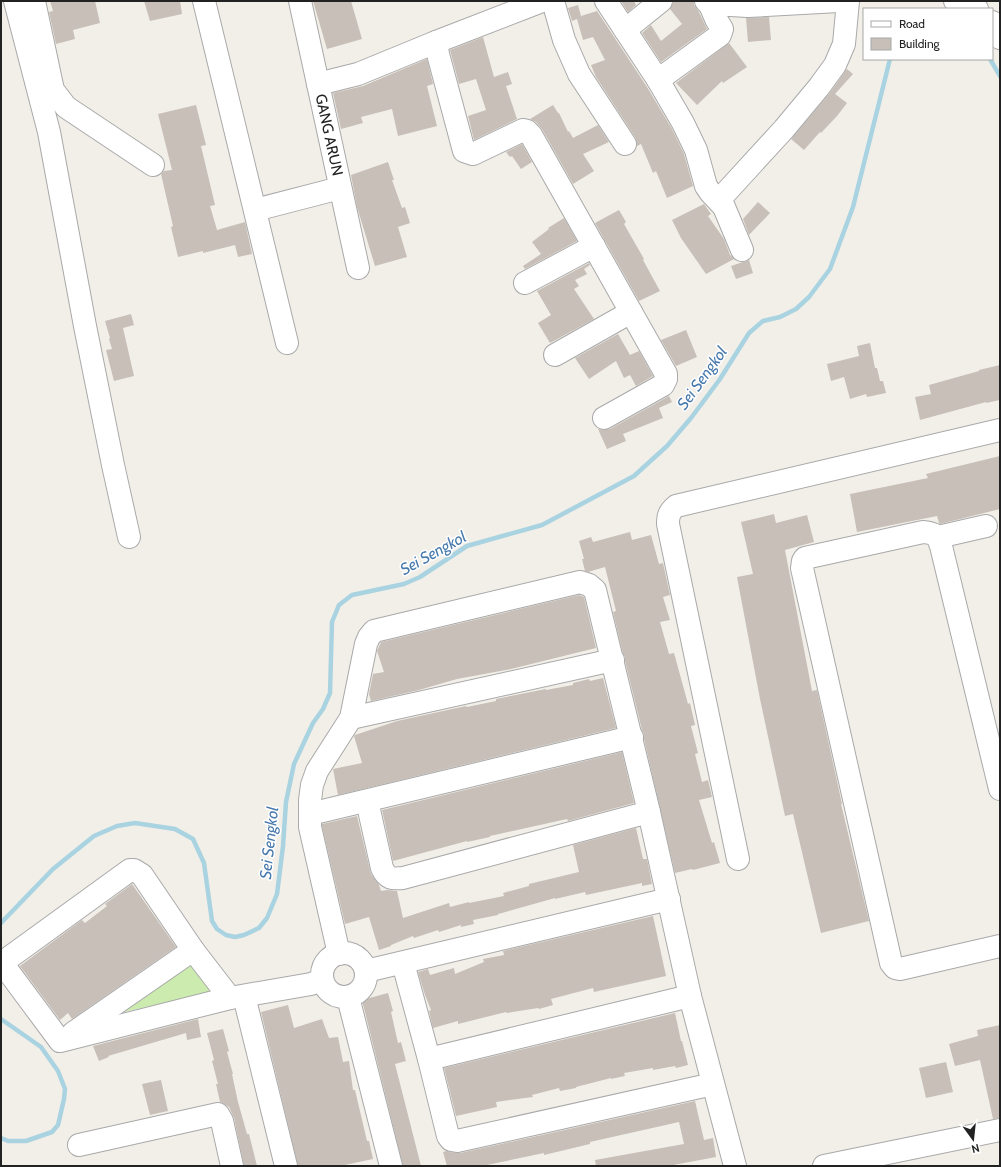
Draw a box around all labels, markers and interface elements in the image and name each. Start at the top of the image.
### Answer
legend [863,8,993,60]
text: Road [899,16,925,31]
text: Building [899,36,941,51]
street label: GANG ARUN [311,92,347,177]
water label: Sei Sengkol [673,343,731,413]
water label: Sei Sengkol [397,527,470,579]
water label: Sei Sengkol [256,806,282,880]
north arrow [953,1119,993,1159]
text: N [970,1141,981,1156]

